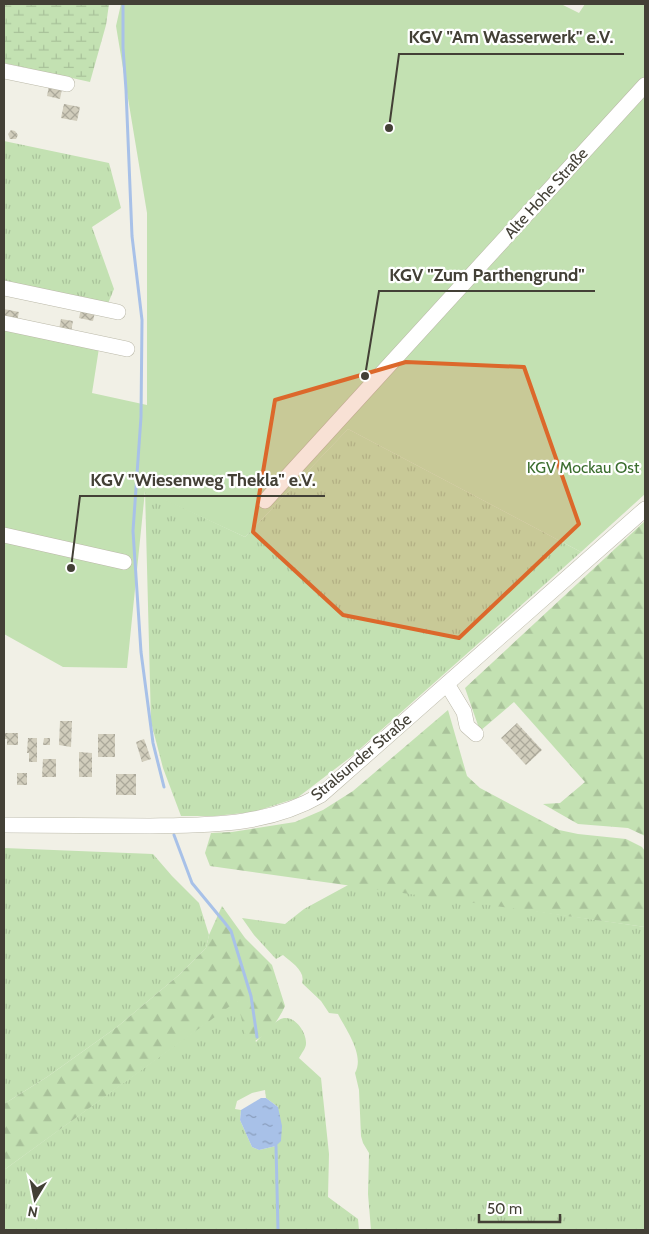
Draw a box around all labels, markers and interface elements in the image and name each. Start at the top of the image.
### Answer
callout: KGV "Am Wasserwerk" e.V. [399,21,624,54]
text: KGV "Am Wasserwerk" e.V. [409,26,614,48]
street label: Alte Hohe Straße [500,144,592,242]
callout: KGV "Zum Parthengrund" [379,258,595,291]
text: KGV "Zum Parthengrund" [389,264,585,286]
park label: KGV Mockau Ost [527,458,640,477]
callout: KGV "Wiesenweg Thekla" e.V. [80,463,325,496]
text: KGV "Wiesenweg Thekla" e.V. [90,469,316,491]
street label: Stralsunder Straße [307,710,415,804]
north arrow [10,1174,60,1224]
scale bar [479,1192,560,1224]
text: 50 m [487,1200,522,1218]
text: N [26,1202,39,1222]

